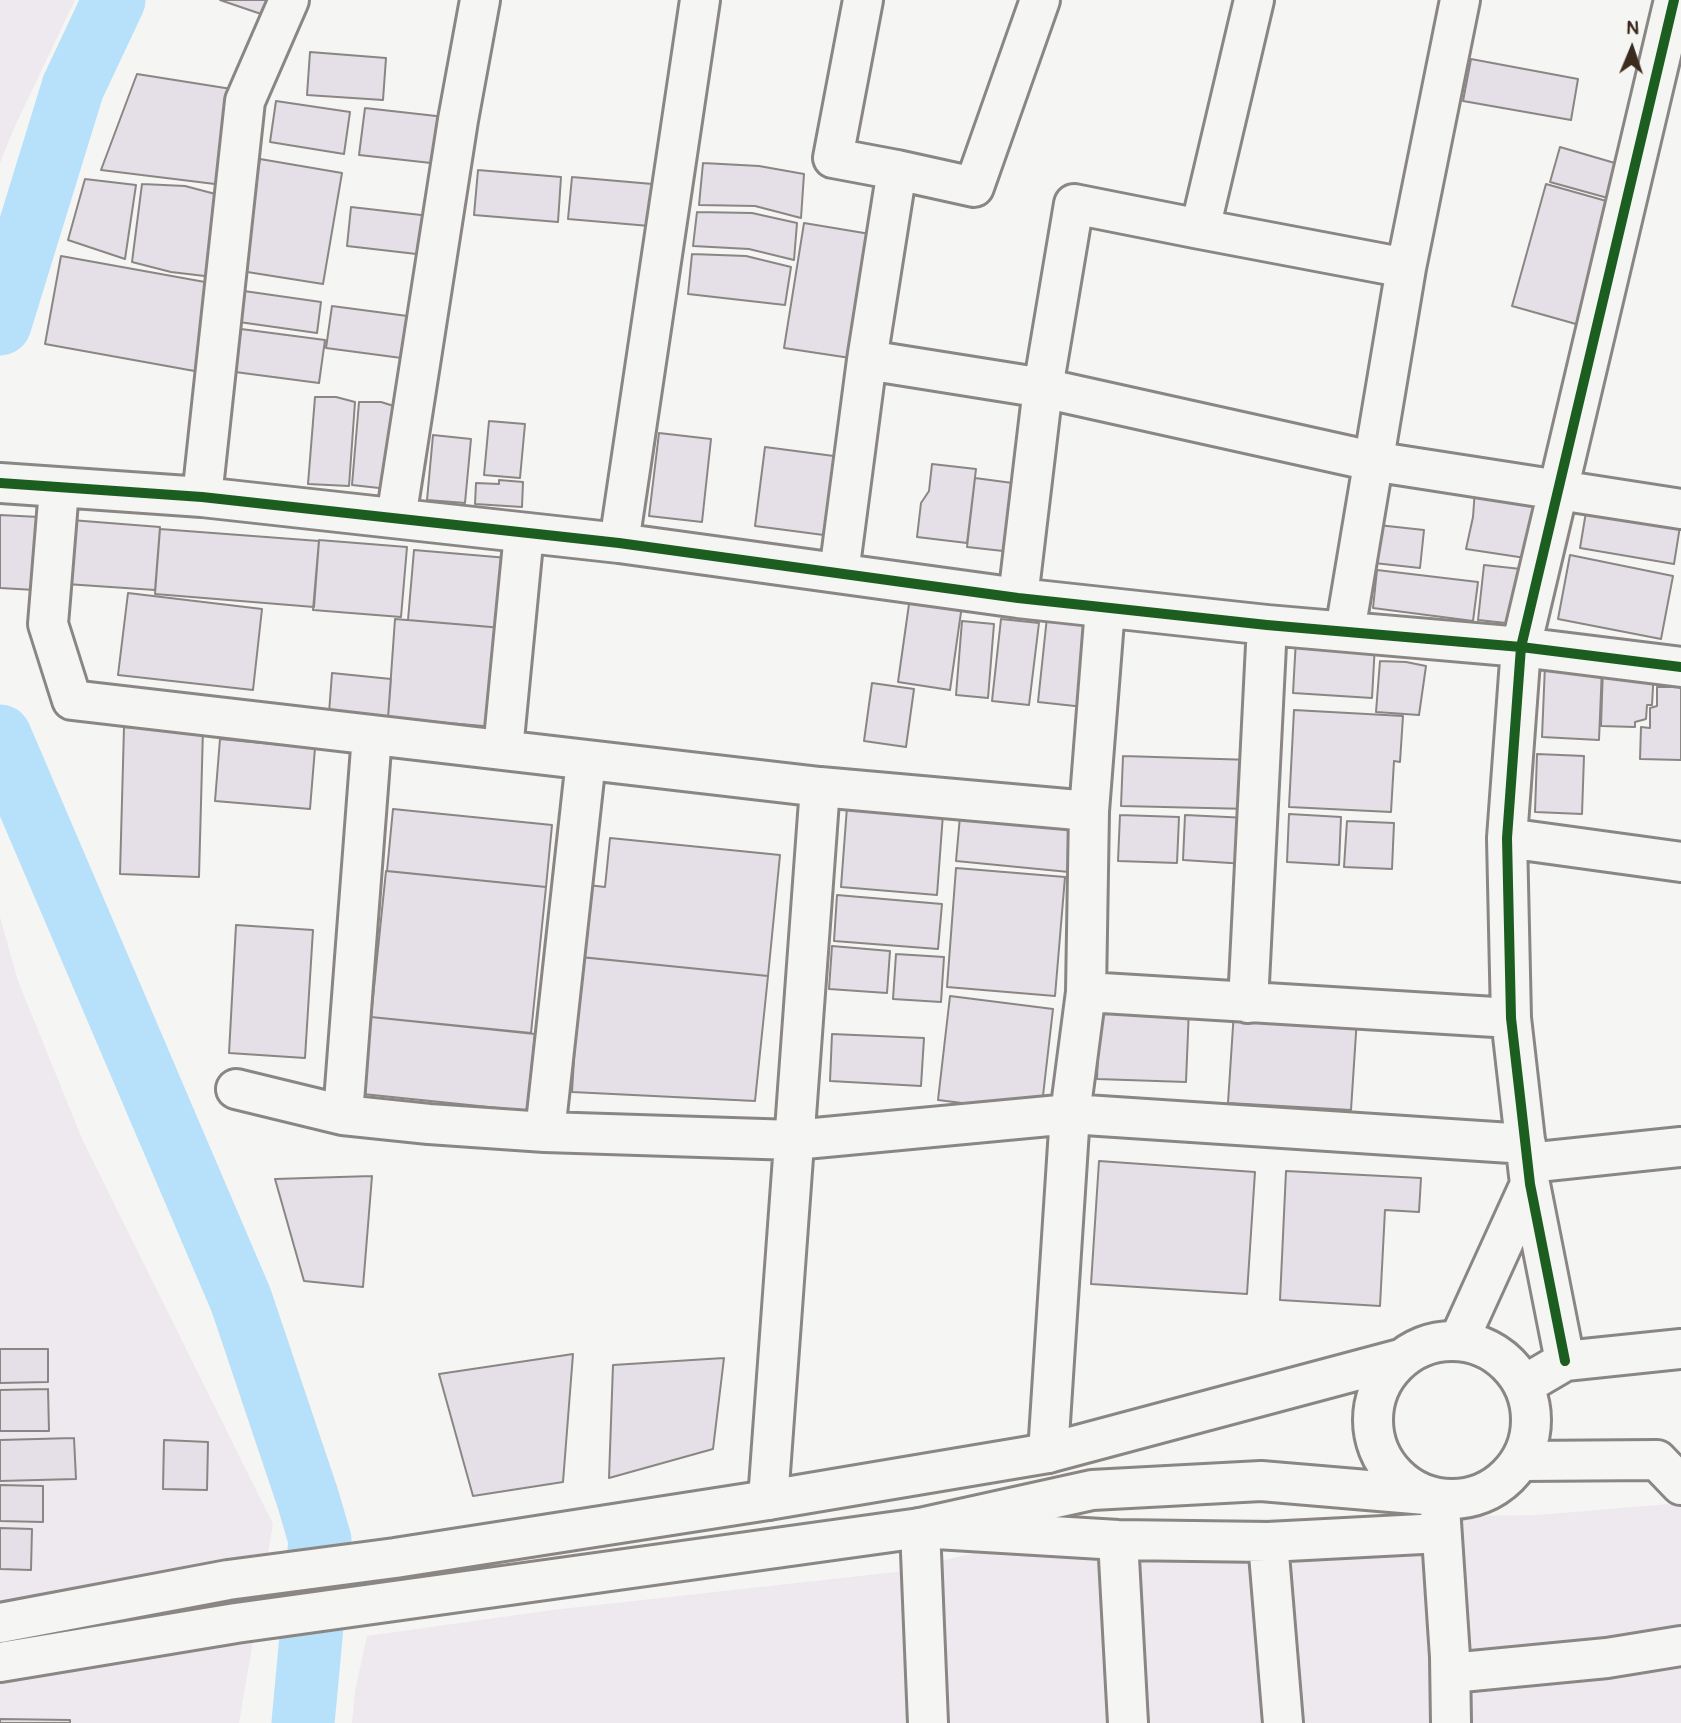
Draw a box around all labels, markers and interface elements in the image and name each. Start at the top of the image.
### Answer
north arrow [1597,14,1667,84]
text: N [1626,16,1640,40]

